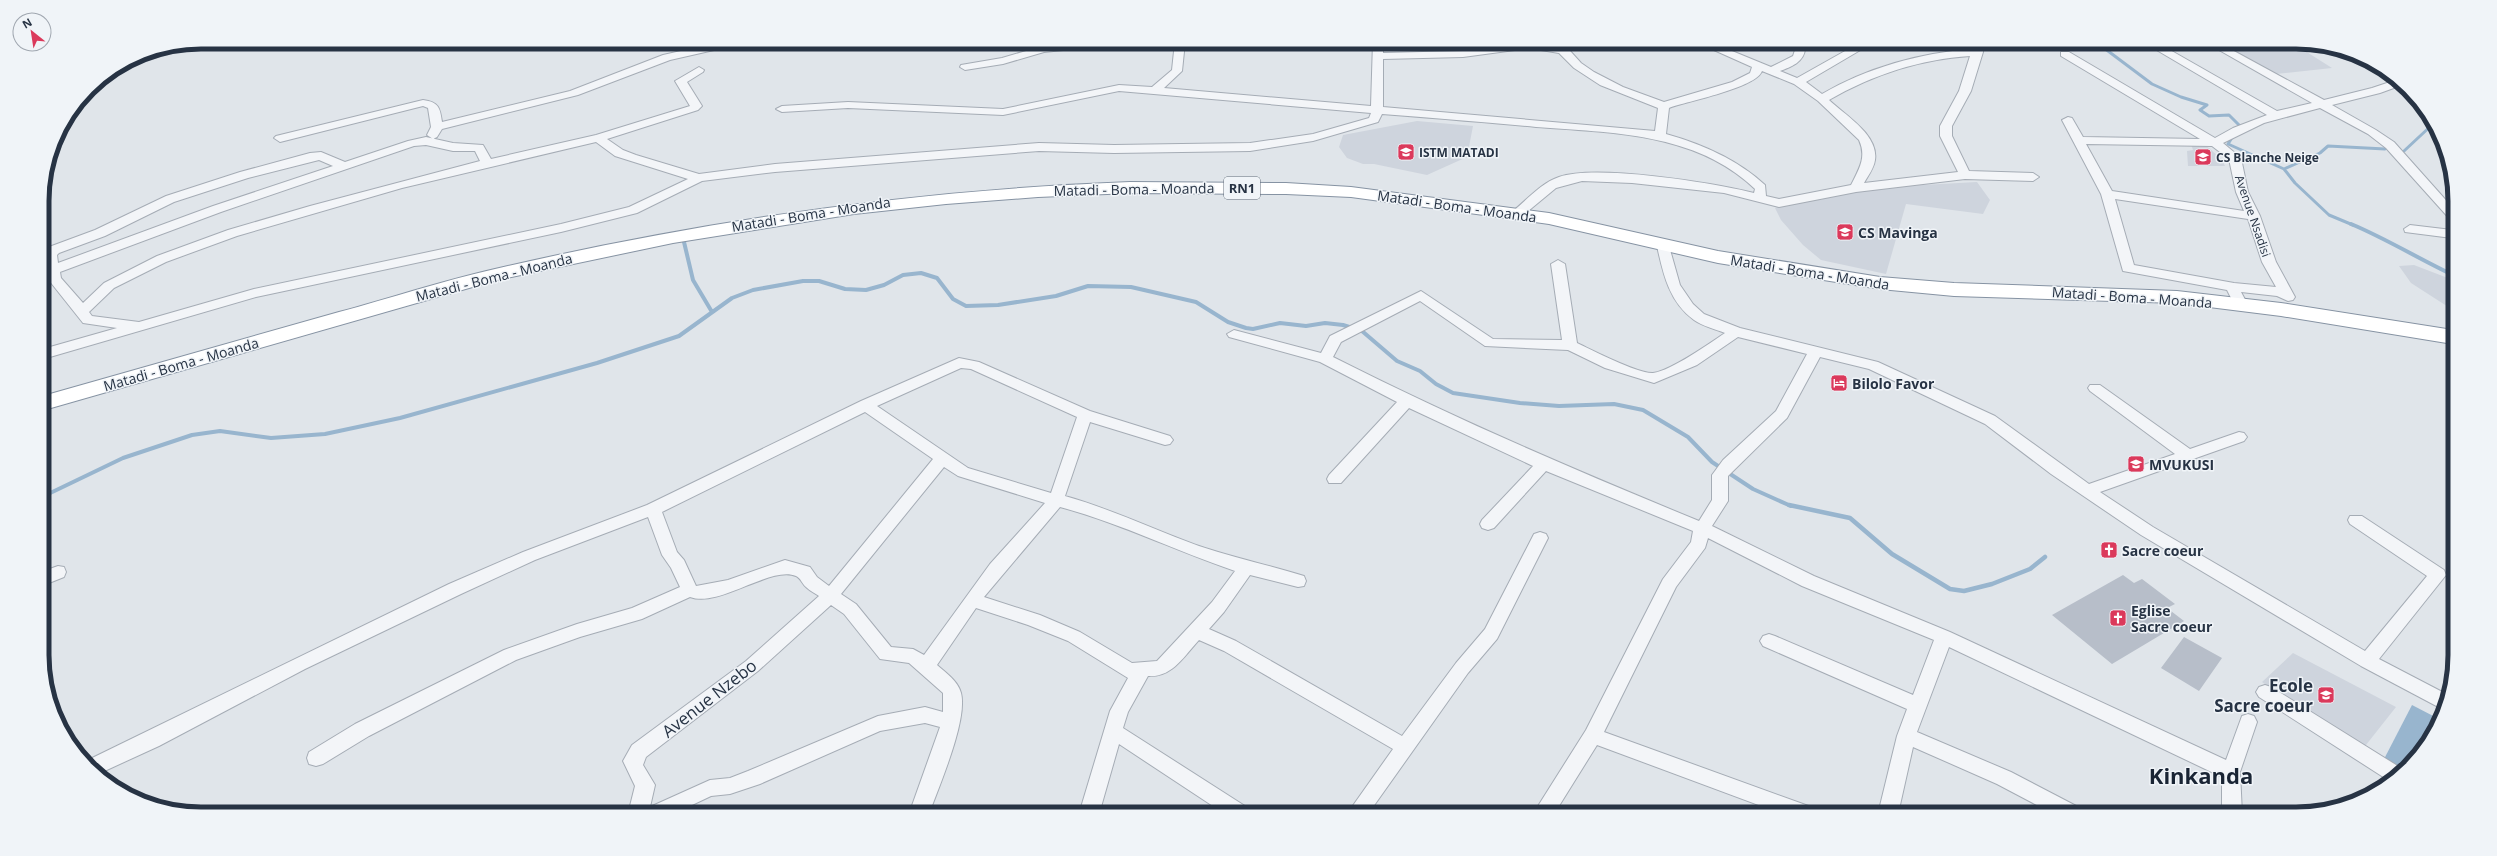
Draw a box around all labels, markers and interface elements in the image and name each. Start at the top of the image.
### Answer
north arrow [12,12,52,52]
text: N [19,14,34,32]
school or university icon: ISTM MATADI [1396,142,1416,162]
place label: ISTM MATADI [1419,144,1499,161]
school or university icon: CS Blanche Neige [2193,147,2213,167]
place label: CS Blanche Neige [2216,149,2319,166]
street label: Avenue Nsadisi [2231,173,2275,259]
road number: RN1 [1224,177,1260,199]
street label: Matadi - Boma - Moanda [1053,178,1215,200]
street label: Matadi - Boma - Moanda [1376,185,1538,227]
street label: Matadi - Boma - Moanda [730,192,892,236]
school or university icon: CS Mavinga [1835,222,1855,242]
place label: CS Mavinga [1858,223,1938,242]
street label: Matadi - Boma - Moanda [414,248,574,306]
street label: Matadi - Boma - Moanda [1729,250,1891,294]
street label: Matadi - Boma - Moanda [2051,282,2213,312]
street label: Matadi - Boma - Moanda [101,333,261,395]
hotel icon: Bilolo Favor [1829,373,1849,393]
place label: Bilolo Favor [1852,374,1935,393]
school or university icon: MVUKUSI [2126,454,2146,474]
place label: MVUKUSI [2149,455,2214,474]
church icon: Sacre coeur [2099,540,2119,560]
place label: Sacre coeur [2122,541,2204,560]
place label: Eglise Sacre coeur [2131,601,2213,636]
church icon: Eglise Sacre coeur [2108,608,2128,628]
street label: Avenue Nzebo [657,654,761,742]
place label: Ecole Sacre coeur [2214,674,2313,717]
school or university icon: Ecole Sacre coeur [2316,685,2336,705]
district label: Kinkanda [2149,760,2253,790]

